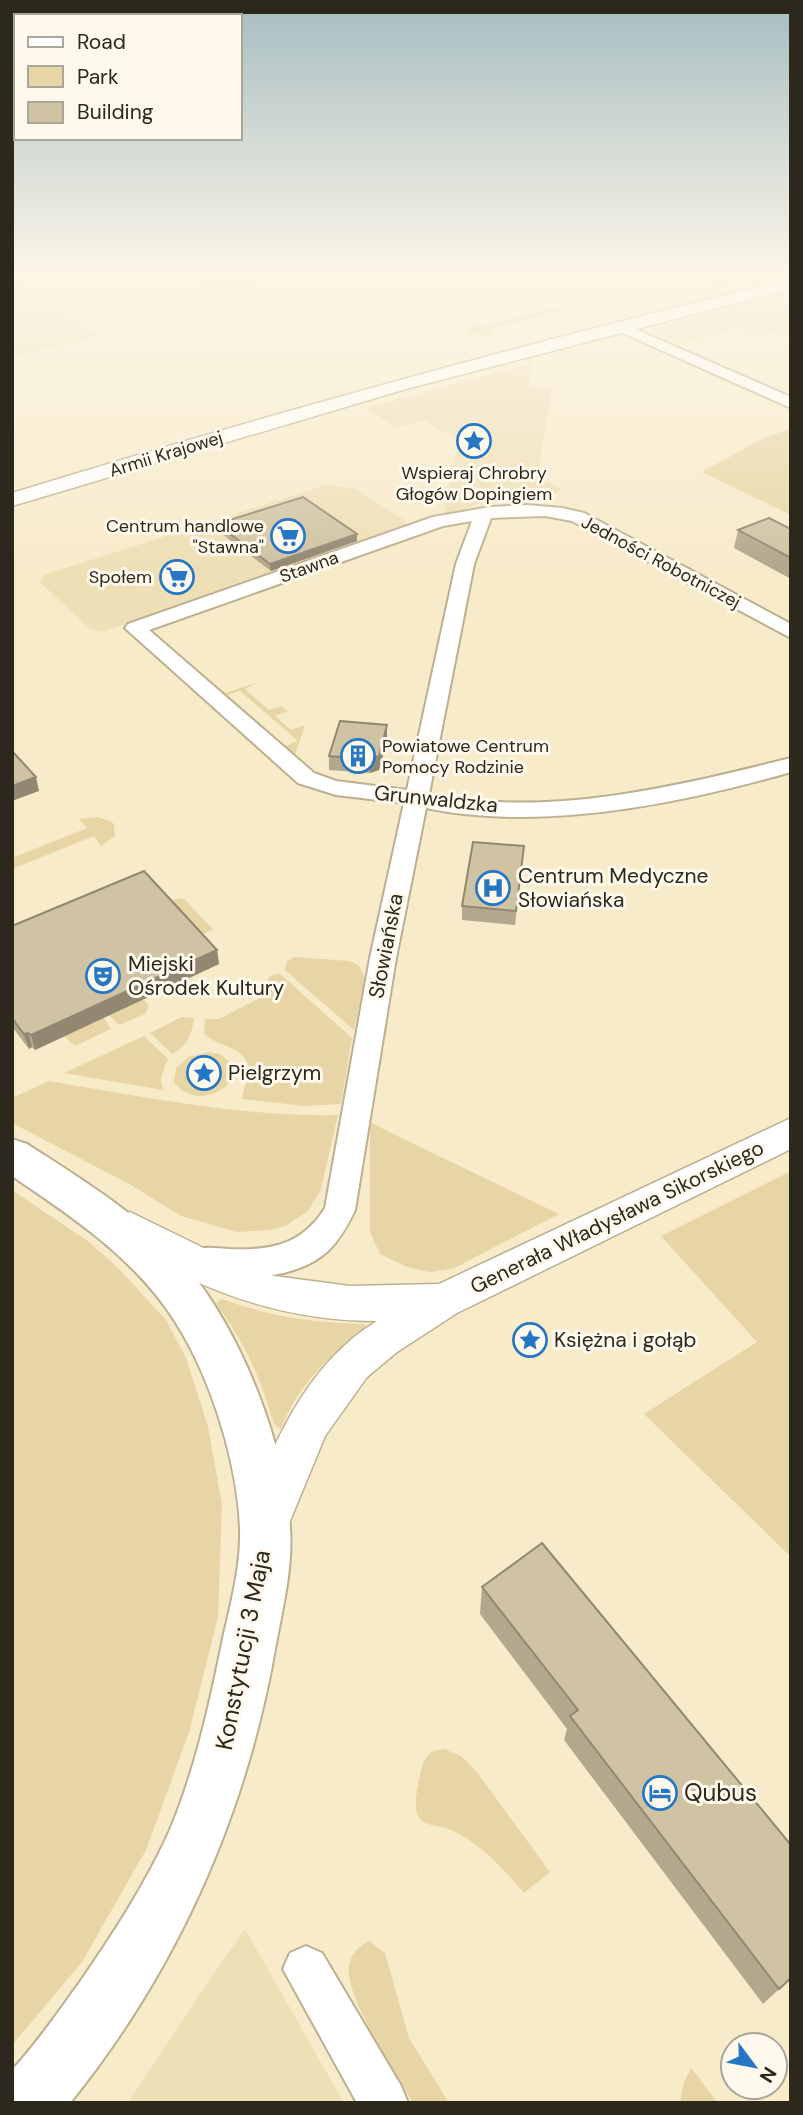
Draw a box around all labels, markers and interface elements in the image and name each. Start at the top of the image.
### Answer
legend [14,14,242,140]
text: Road [77,28,126,56]
text: Park [77,63,119,91]
text: Building [77,98,154,126]
place icon: Wspieraj Chrobry Głogów Dopingiem [455,422,493,460]
street label: Armii Krajowej [106,425,226,483]
place label: Wspieraj Chrobry Głogów Dopingiem [396,461,552,506]
street label: Jedności Robotniczej [577,510,745,614]
place label: Centrum handlowe "Stawna" [106,514,264,559]
supermarket icon: Centrum handlowe "Stawna" [269,517,307,555]
street label: Stawna [276,545,342,589]
supermarket icon: Społem [158,558,196,596]
place label: Społem [89,565,152,589]
place label: Powiatowe Centrum Pomocy Rodzinie [382,734,549,779]
building icon: Powiatowe Centrum Pomocy Rodzinie [339,737,377,775]
street label: Grunwaldzka [373,779,499,819]
place label: Centrum Medyczne Słowiańska [518,862,708,914]
hospital icon: Centrum Medyczne Słowiańska [474,869,512,907]
street label: Słowiańska [362,891,410,1001]
place label: Miejski Ośrodek Kultury [128,950,285,1002]
theatre icon: Miejski Ośrodek Kultury [84,957,122,995]
place icon: Pielgrzym [185,1054,223,1092]
place label: Pielgrzym [228,1059,321,1087]
street label: Generała Władysława Sikorskiego [466,1134,768,1300]
place icon: Księżna i gołąb [511,1321,549,1359]
place label: Księżna i gołąb [554,1326,696,1354]
street label: Konstytucji 3 Maja [208,1547,277,1753]
hotel icon: Qubus [641,1774,679,1812]
place label: Qubus [684,1777,757,1808]
north arrow [719,2031,789,2101]
text: N [754,2062,782,2087]

